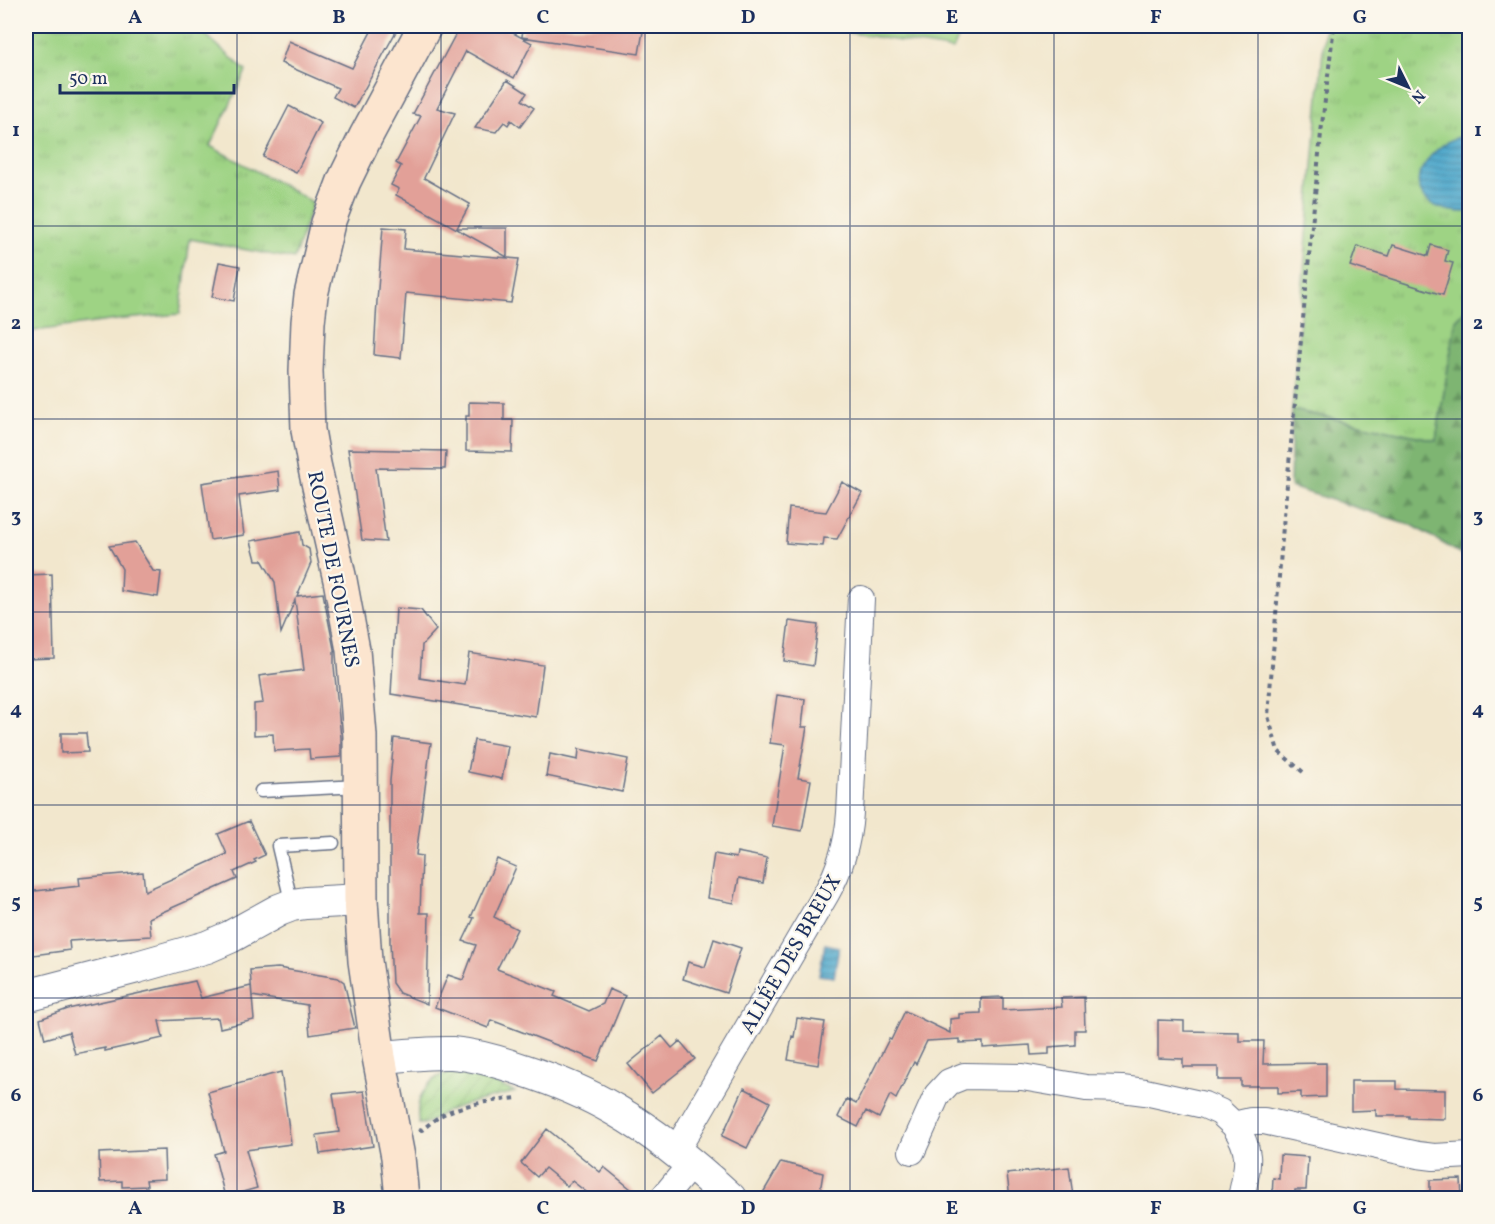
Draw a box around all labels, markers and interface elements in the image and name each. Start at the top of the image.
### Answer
text: A [128,4,142,32]
text: B [332,4,346,32]
text: C [537,4,550,32]
text: D [741,4,755,32]
text: E [946,4,958,32]
text: F [1150,4,1162,32]
text: G [1353,4,1367,32]
scale bar [60,57,234,95]
north arrow [1378,57,1438,117]
text: 50 m [69,67,108,92]
text: N [1405,84,1430,108]
text: 1 [12,117,20,145]
text: 1 [1474,117,1482,145]
text: 2 [11,310,21,338]
text: 2 [1473,310,1483,338]
street label: ROUTE DE FOURNES [299,468,366,670]
text: 3 [11,503,21,531]
text: 3 [1473,503,1483,531]
text: 4 [10,696,22,724]
text: 4 [1472,696,1484,724]
street label: ALLÉE DES BREUX [734,870,849,1040]
text: 5 [11,889,21,917]
text: 5 [1473,889,1483,917]
text: 6 [11,1082,22,1110]
text: 6 [1473,1082,1484,1110]
text: A [128,1195,142,1223]
text: B [332,1195,346,1223]
text: C [537,1195,550,1223]
text: D [741,1195,755,1223]
text: E [946,1195,958,1223]
text: F [1150,1195,1162,1223]
text: G [1353,1195,1367,1223]

